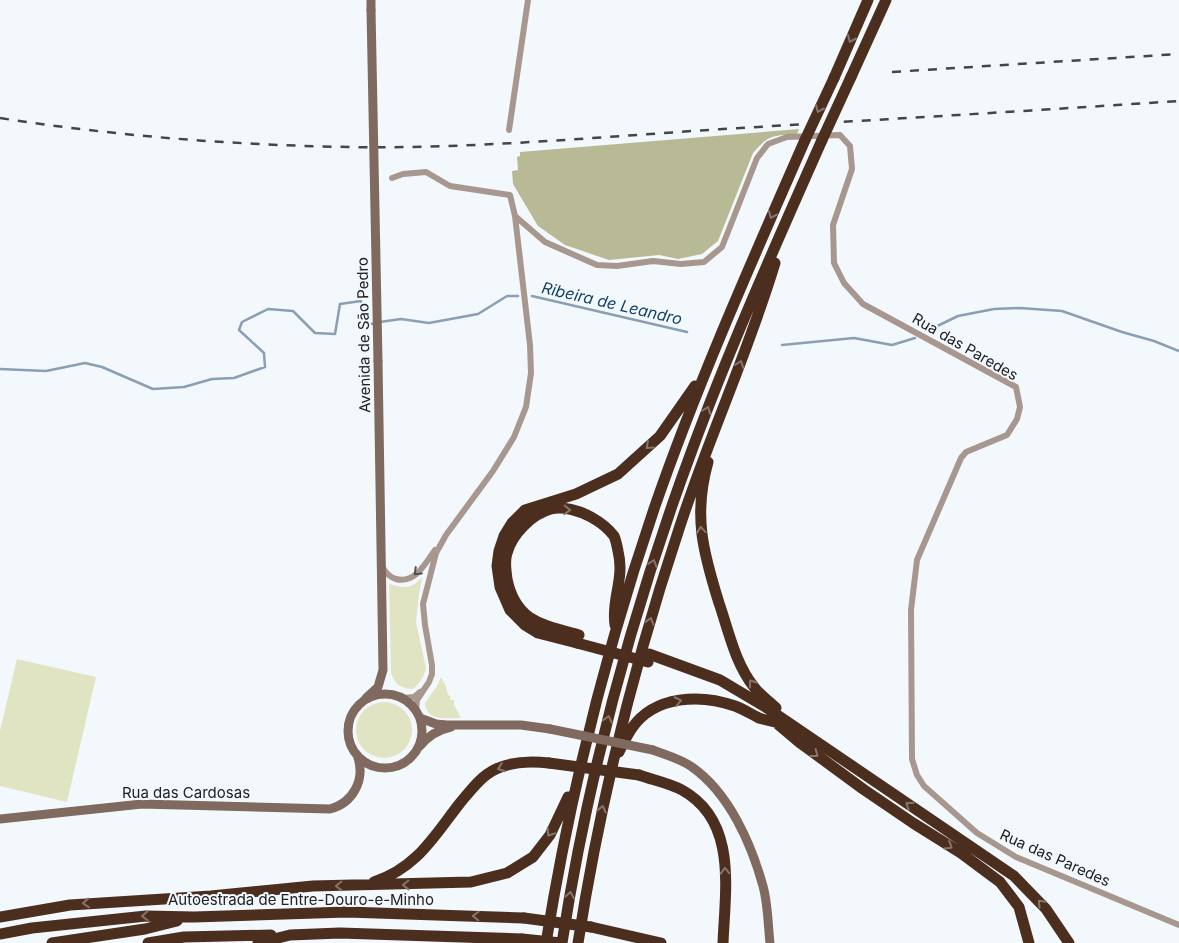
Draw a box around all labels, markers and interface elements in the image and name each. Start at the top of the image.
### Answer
one-way arrow [847,34,857,43]
one-way arrow [815,104,826,113]
one-way arrow [768,210,779,219]
street label: Avenida de São Pedro [353,257,374,413]
water label: Ribeira de Leandro [540,277,684,329]
street label: Rua das Paredes [909,309,1022,385]
one-way arrow [734,360,744,369]
one-way arrow [701,406,711,415]
one-way arrow [645,441,654,450]
one-way arrow [564,504,572,515]
one-way arrow [696,525,707,533]
one-way arrow [647,559,657,568]
one-way arrow [414,566,423,575]
one-way arrow [644,617,654,626]
one-way arrow [749,679,758,689]
one-way arrow [673,696,682,707]
one-way arrow [603,716,613,724]
one-way arrow [809,748,819,757]
one-way arrow [498,762,506,772]
street label: Rua das Cardosas [122,783,250,802]
one-way arrow [905,802,915,811]
one-way arrow [596,805,607,813]
street label: Rua das Paredes [997,825,1113,890]
one-way arrow [547,827,557,836]
one-way arrow [944,840,953,850]
one-way arrow [720,867,731,875]
one-way arrow [401,880,409,890]
one-way arrow [334,881,342,891]
street label: Autoestrada de Entre-Douro-e-Minho [168,890,434,909]
one-way arrow [564,890,574,899]
one-way arrow [82,898,90,909]
one-way arrow [1038,900,1047,909]
one-way arrow [141,911,149,922]
one-way arrow [471,911,479,921]

